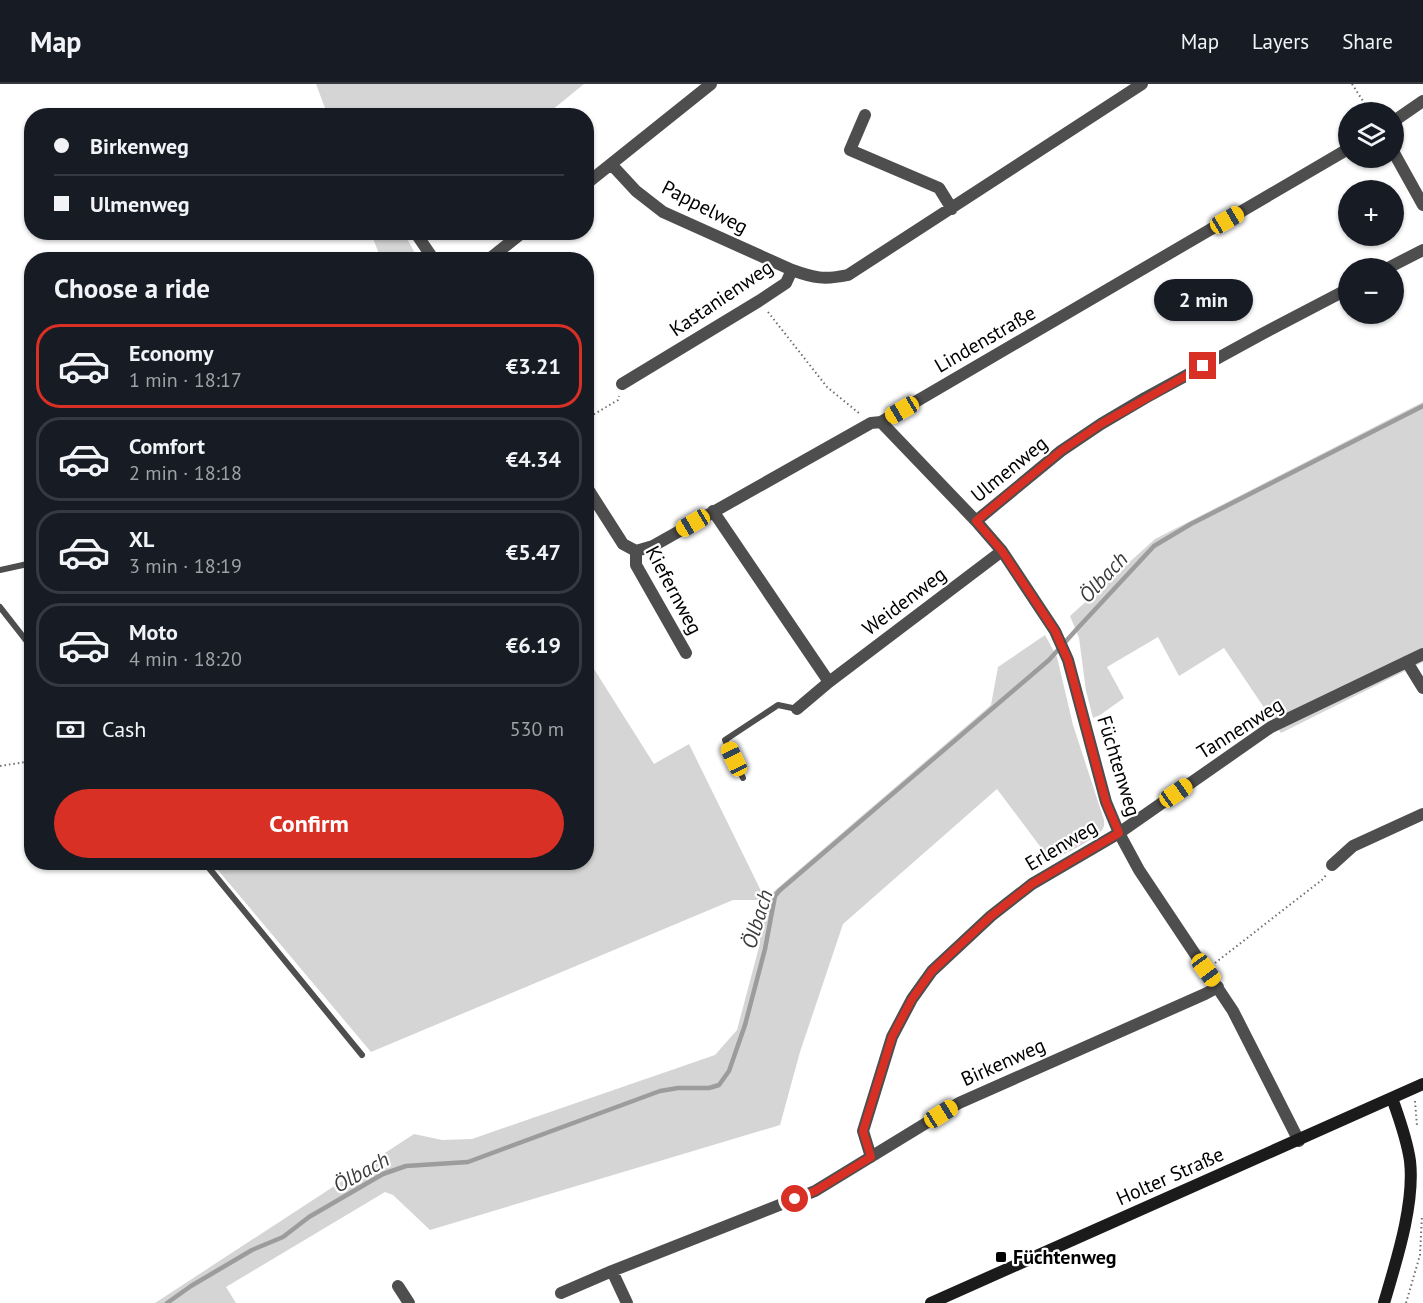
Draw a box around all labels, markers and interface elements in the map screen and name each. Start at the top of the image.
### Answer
text: Map [30,23,81,60]
text: Map [1181,28,1219,55]
text: Layers [1252,28,1309,55]
text: Share [1342,28,1393,55]
map controls [1338,102,1404,324]
button: layers [1338,102,1404,168]
text: Birkenweg [90,132,189,160]
street label: Pappelweg [658,174,752,240]
button: + [1338,180,1404,246]
text: Ulmenweg [90,190,190,218]
car [1207,203,1247,237]
street label: Kastanienweg [664,254,778,342]
button: − [1338,258,1404,324]
text: Choose a ride [54,271,210,305]
callout: 2 min [1154,279,1252,321]
text: 2 min [1179,287,1228,313]
street label: Lindenstraße [930,300,1040,378]
icon: car [57,339,111,393]
text: Economy [129,339,213,367]
text: €3.21 [506,352,561,380]
route end [1189,352,1216,379]
text: 1 min · 18:17 [129,367,242,393]
car [882,393,922,427]
street label: Ulmenweg [965,430,1053,508]
icon: car [57,432,111,486]
text: Comfort [129,432,205,460]
text: €4.34 [506,445,561,473]
text: 2 min · 18:18 [129,460,242,486]
car [673,506,713,540]
icon: car [57,525,111,579]
text: XL [129,525,154,553]
text: €5.47 [506,538,561,566]
street label: Kiefernweg [640,541,708,639]
water label: Ölbach [1073,546,1133,608]
text: 3 min · 18:19 [129,553,242,579]
street label: Weidenweg [857,561,951,641]
icon: car [57,618,111,672]
text: Moto [129,618,178,646]
text: €6.19 [506,631,561,659]
text: 4 min · 18:20 [129,646,242,672]
street label: Tannenweg [1192,691,1288,765]
icon: cash [54,713,87,746]
street label: Füchtenweg [1091,713,1147,819]
text: Cash [102,715,146,743]
text: 530 m [510,716,564,742]
car [718,739,750,779]
car [1156,775,1196,811]
button: Confirm [54,789,564,858]
street label: Erlenweg [1020,813,1102,877]
water label: Ölbach [735,886,779,952]
car [1188,950,1224,990]
street label: Birkenweg [957,1032,1049,1092]
car [921,1097,961,1131]
street label: Holter Straße [1112,1141,1228,1211]
water label: Ölbach [328,1146,394,1198]
route start [781,1185,808,1212]
place label: Füchtenweg [1013,1244,1116,1270]
marker: Füchtenweg [994,1250,1008,1264]

